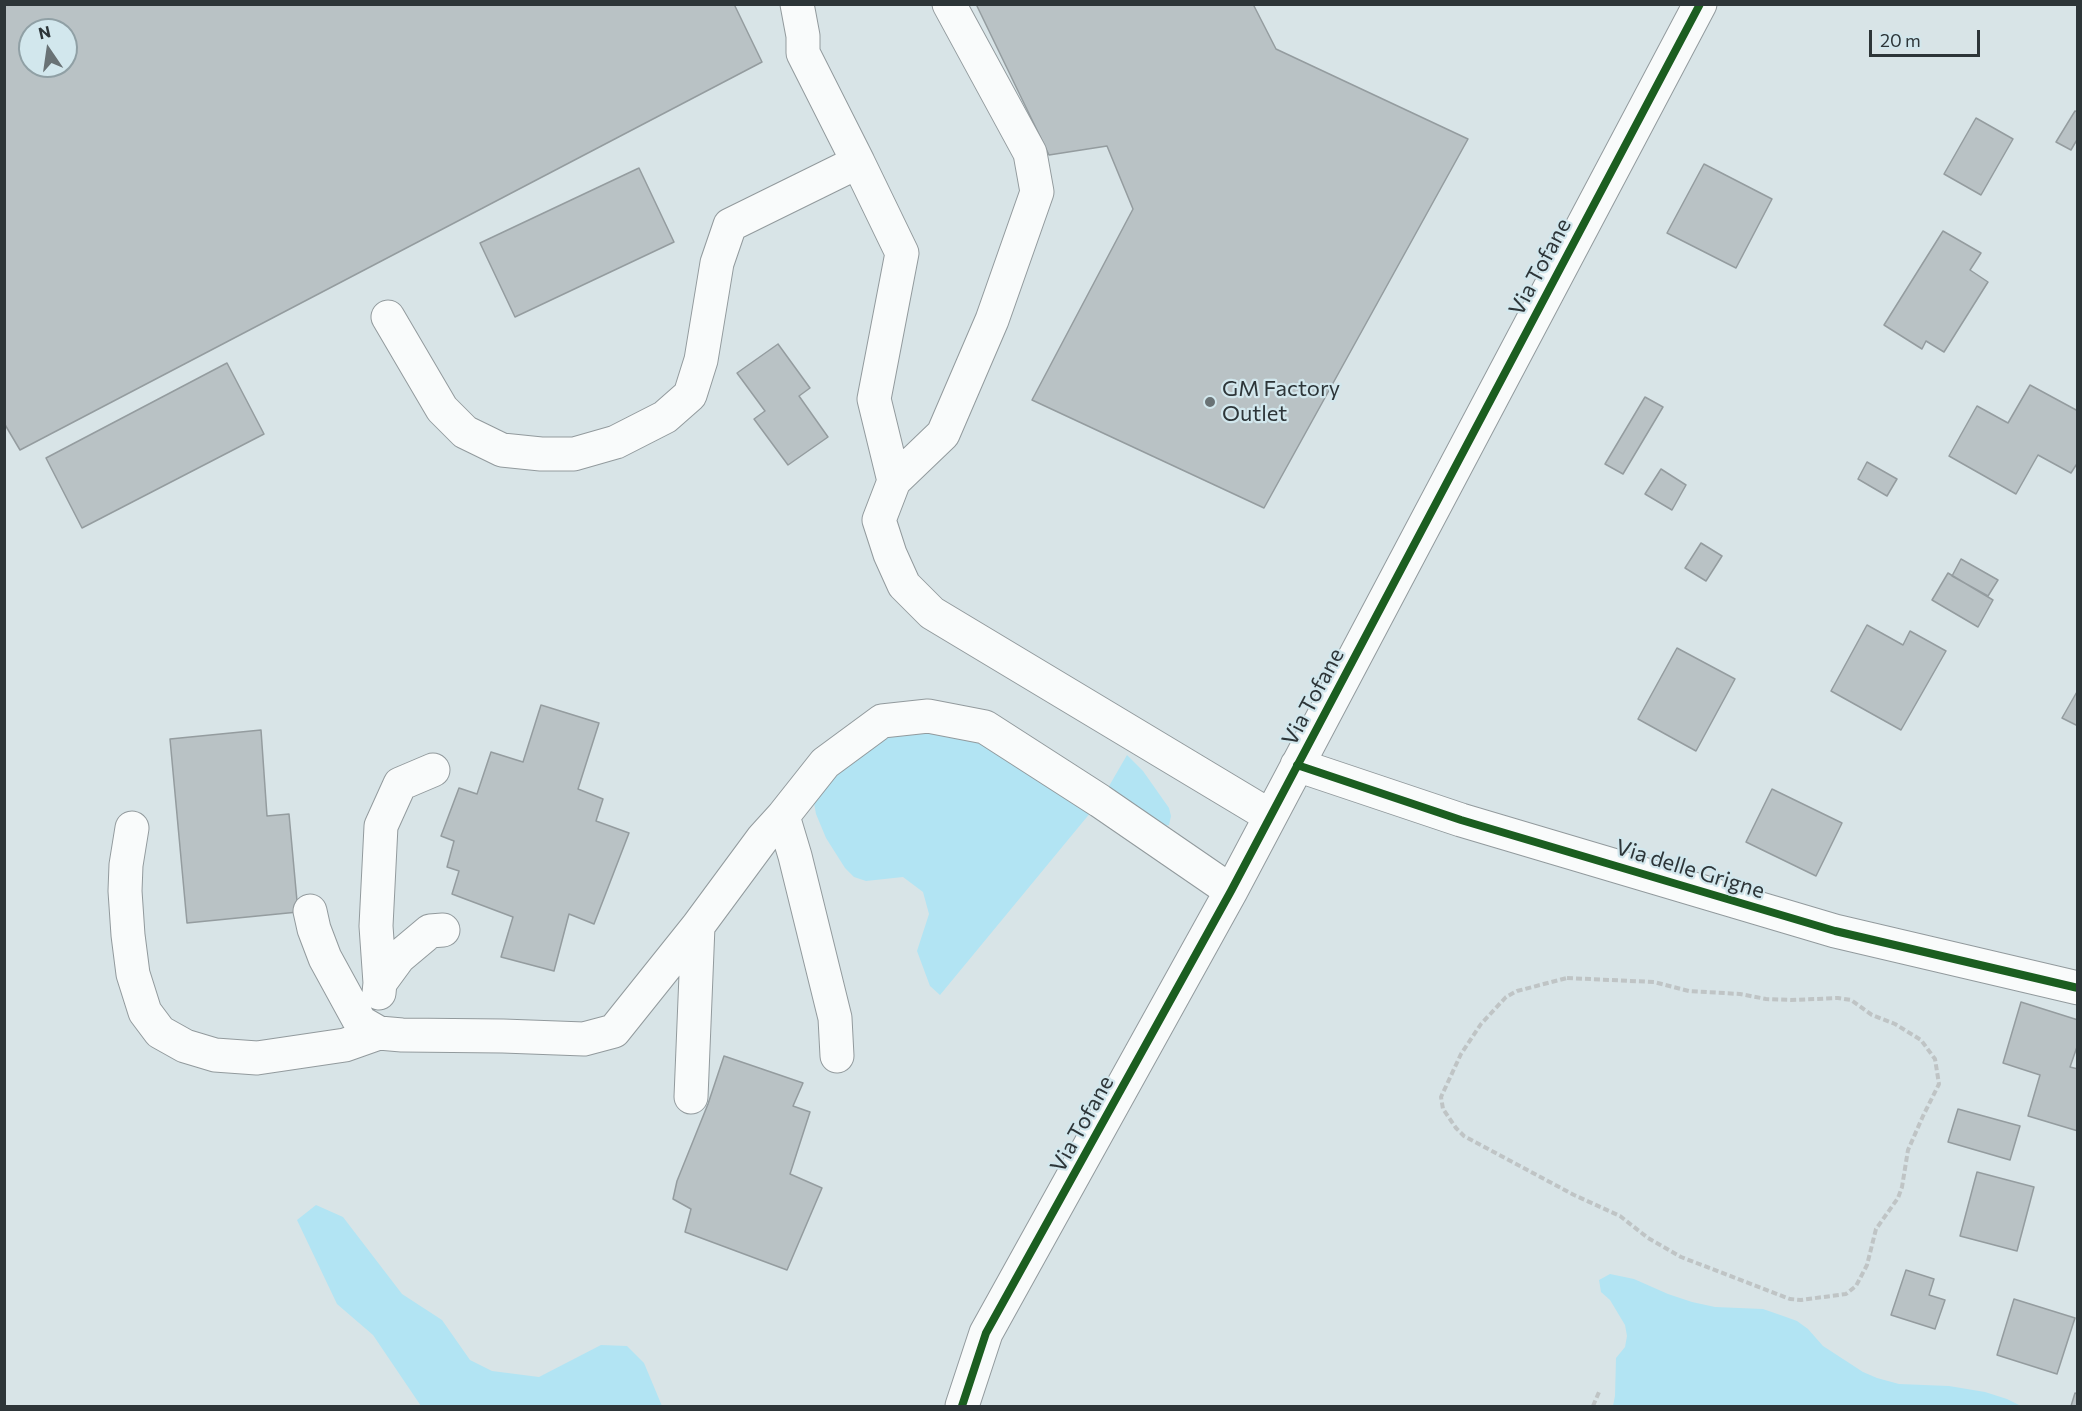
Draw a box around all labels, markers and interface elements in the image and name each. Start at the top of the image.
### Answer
north arrow [18,18,78,78]
scale bar [1872,18,1983,56]
text: N [36,21,52,43]
text: 20 m [1880,29,1921,51]
street label: Via Tofane [1503,214,1577,320]
place label: GM Factory Outlet [1222,376,1340,428]
marker: GM Factory Outlet [1203,395,1217,409]
street label: Via Tofane [1276,644,1350,750]
street label: Via delle Grigne [1612,834,1768,904]
street label: Via Tofane [1045,1071,1119,1177]

